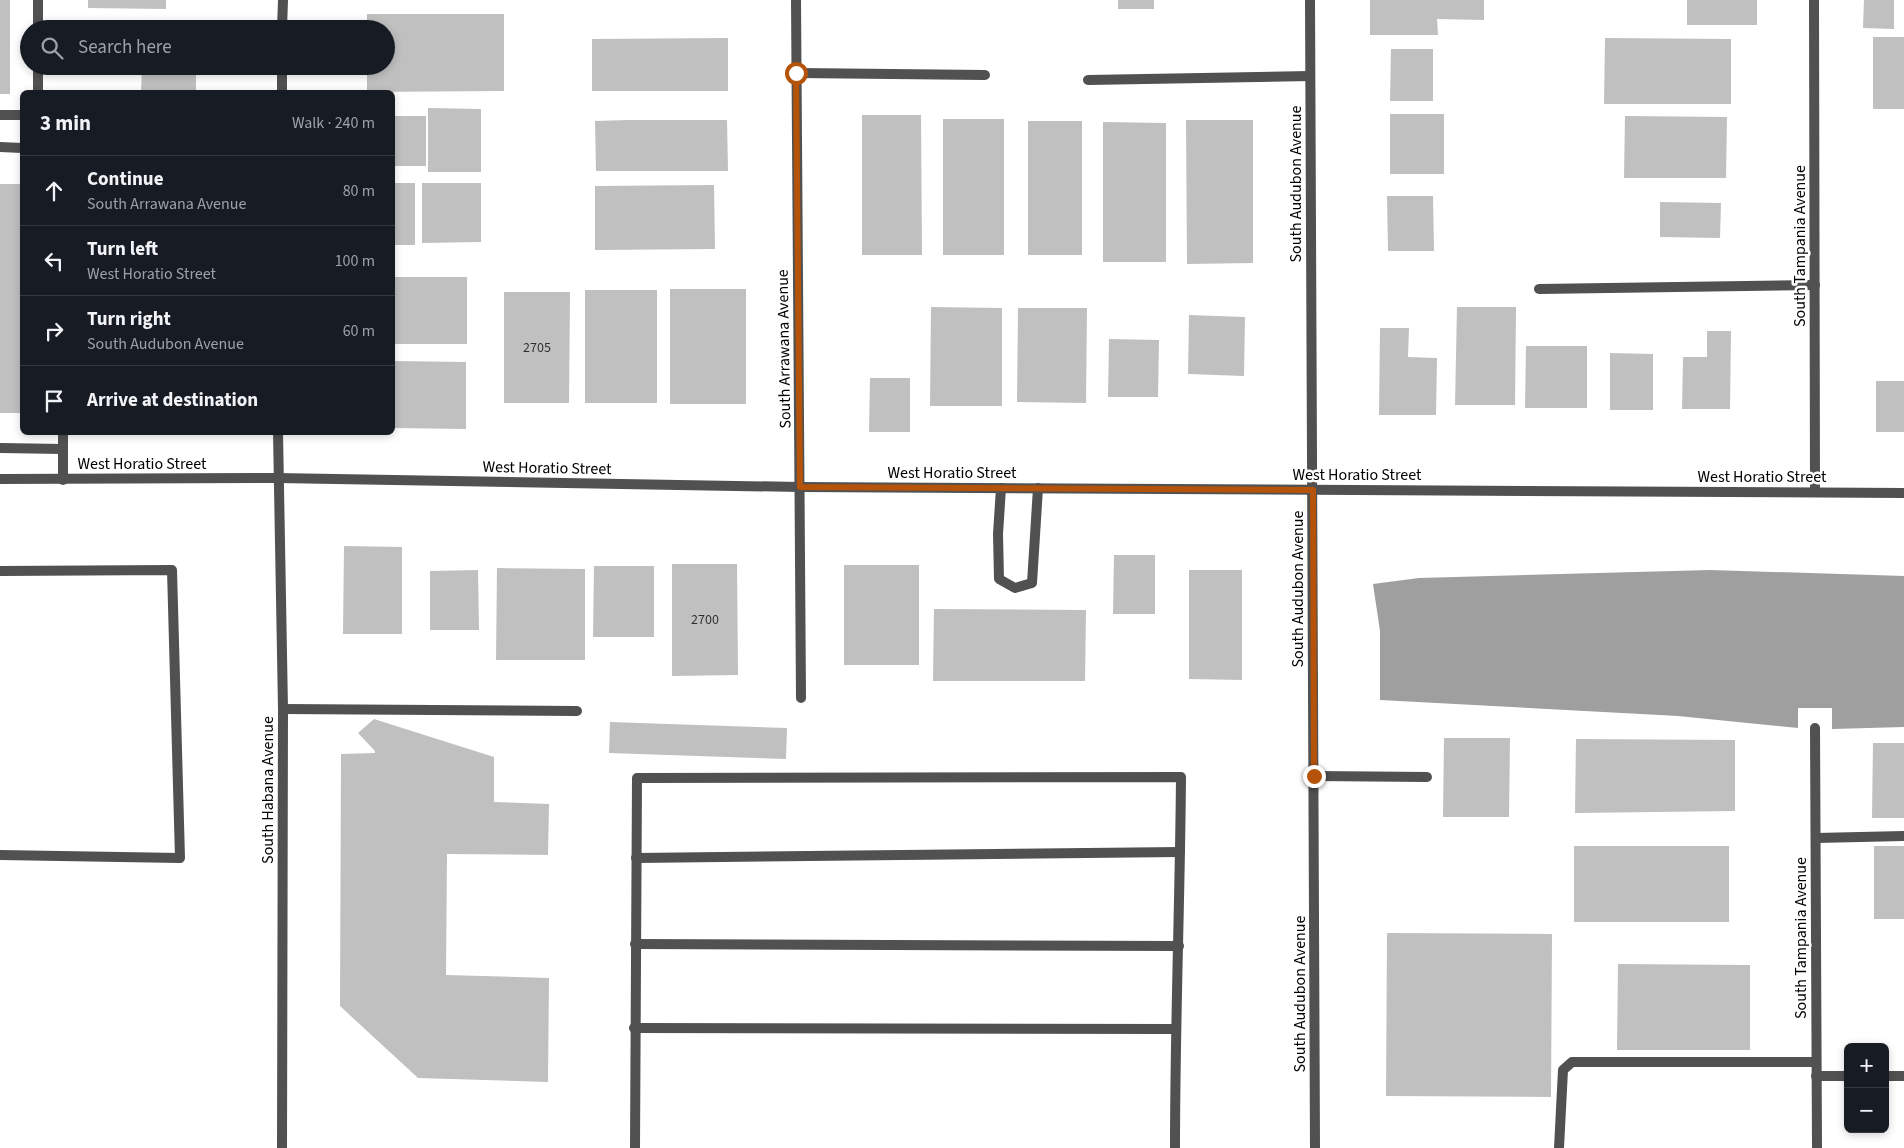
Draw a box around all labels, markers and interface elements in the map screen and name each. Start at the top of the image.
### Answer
search box [20,20,395,75]
icon: search [38,34,66,62]
text: Search here [78,34,172,61]
route start [785,62,808,85]
street label: South Audubon Avenue [1285,105,1307,262]
text: 3 min [40,108,91,138]
text: Walk · 240 m [292,112,375,134]
street label: South Tampania Avenue [1789,165,1811,327]
text: Continue [87,166,164,193]
icon: ahead [40,177,68,205]
text: 80 m [343,180,375,202]
text: South Arrawana Avenue [87,193,246,215]
text: Turn left [87,236,158,263]
icon: left [40,247,68,275]
text: 100 m [335,250,375,272]
text: West Horatio Street [87,263,216,285]
street label: South Arrawana Avenue [772,269,796,429]
text: Turn right [87,306,171,333]
icon: right [40,317,68,345]
text: 60 m [343,320,375,342]
text: South Audubon Avenue [87,333,244,355]
house number: 2705 [523,338,551,358]
icon: arrive [40,387,68,415]
text: Arrive at destination [87,387,258,414]
street label: West Horatio Street [78,453,207,475]
street label: West Horatio Street [482,456,612,480]
street label: West Horatio Street [888,462,1017,484]
street label: West Horatio Street [1293,464,1422,486]
street label: West Horatio Street [1698,466,1827,488]
street label: South Audubon Avenue [1287,510,1309,667]
house number: 2700 [691,610,719,630]
street label: South Habana Avenue [257,716,279,864]
route end [1303,765,1326,788]
street label: South Tampania Avenue [1790,857,1812,1019]
street label: South Audubon Avenue [1289,915,1311,1072]
map controls [1844,1043,1889,1133]
button: + [1844,1043,1889,1088]
button: − [1844,1088,1889,1133]

